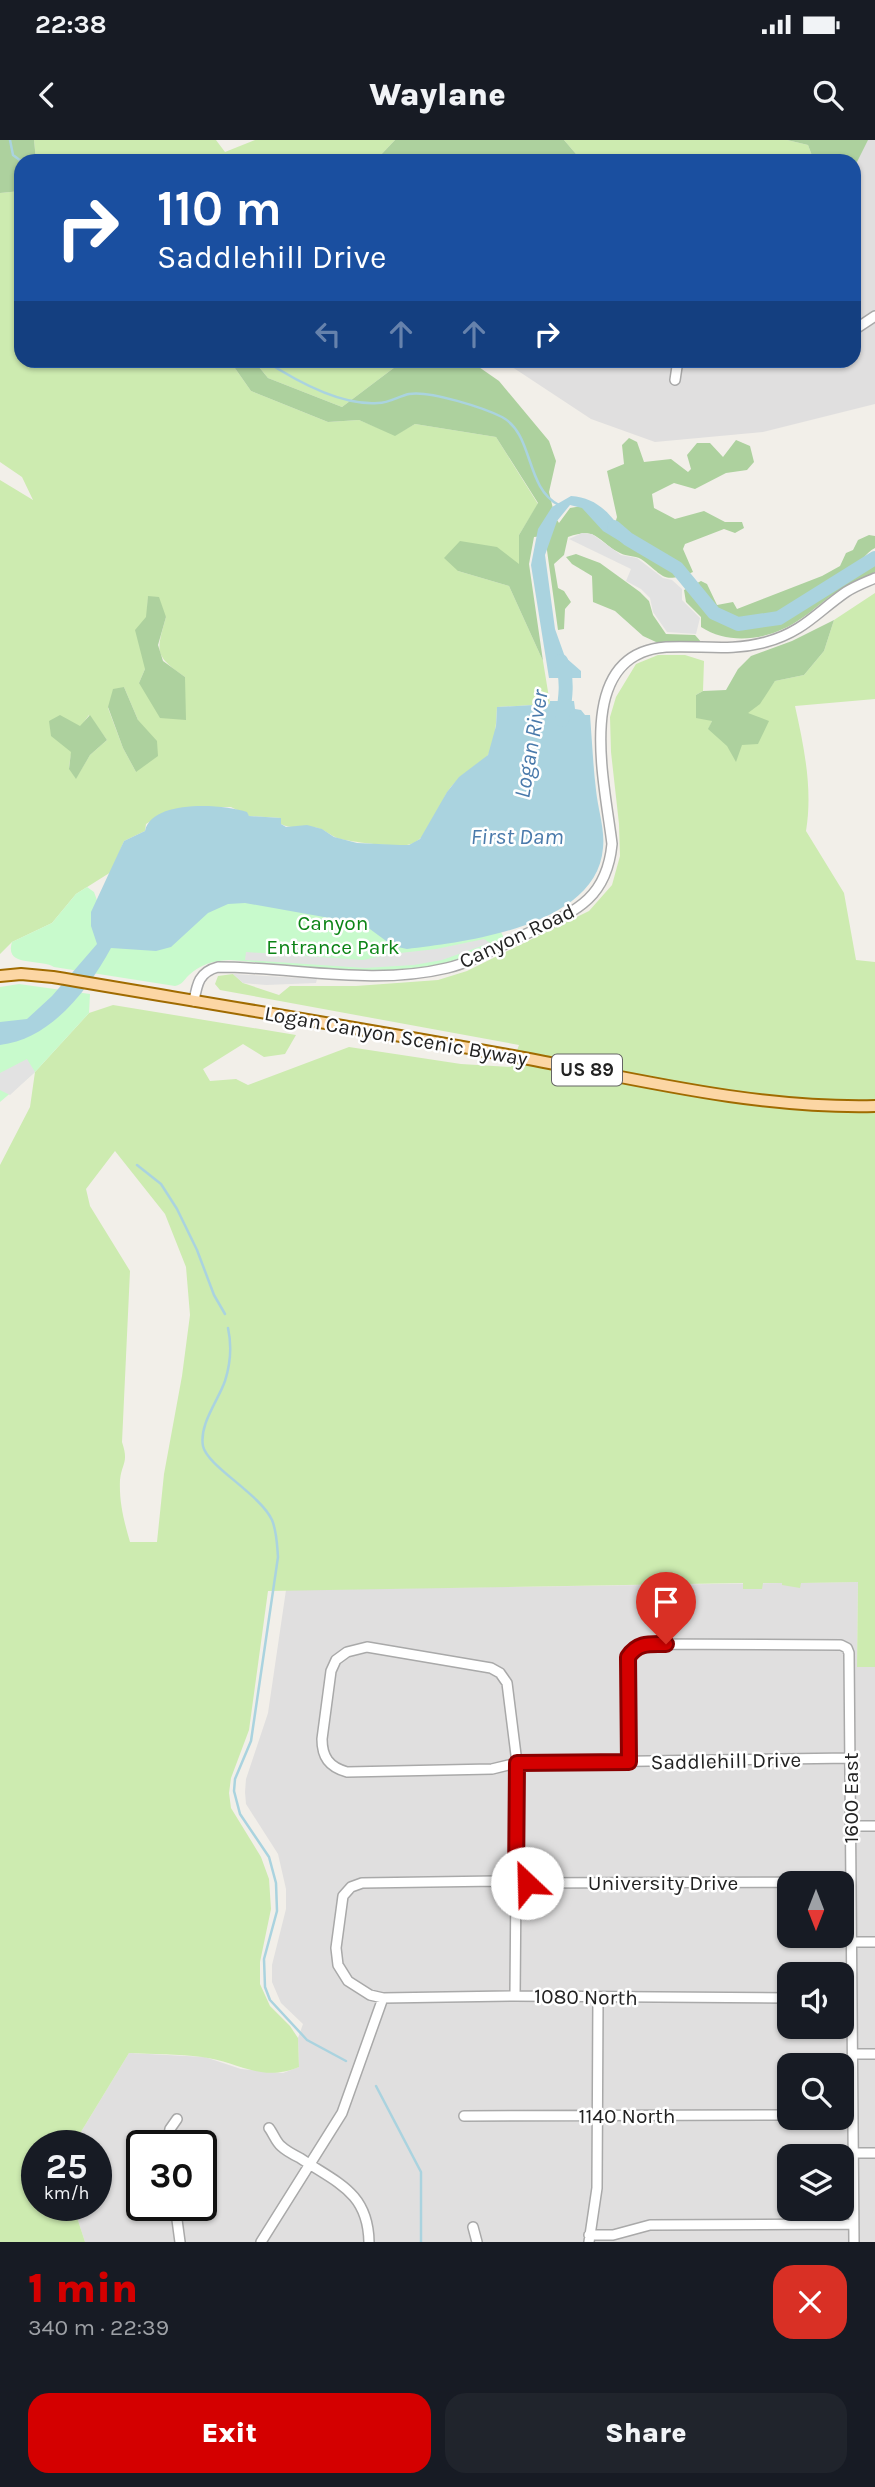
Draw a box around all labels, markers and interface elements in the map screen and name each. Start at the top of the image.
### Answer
text: 22:38 [35,9,106,40]
icon: back [28,76,66,114]
text: Waylane [369,76,506,113]
icon: search [809,76,847,114]
text: 110 m [157,180,282,237]
icon: right [42,182,133,273]
text: Saddlehill Drive [157,239,386,276]
icon: left [309,315,347,353]
icon: ahead [382,315,420,353]
icon: ahead [455,315,493,353]
icon: right [528,315,566,353]
water label: Logan River [508,687,554,800]
water label: First Dam [470,823,564,850]
street label: Canyon Road [456,899,578,973]
park label: Canyon Entrance Park [266,911,400,959]
street label: Logan Canyon Scenic Byway [263,1001,530,1071]
road number: US 89 [552,1054,622,1086]
pin [636,1572,696,1644]
icon: arrive [647,1583,685,1621]
street label: Saddlehill Drive [651,1748,801,1774]
street label: 1600 East [839,1752,863,1844]
position arrow [490,1846,564,1920]
street label: University Drive [588,1871,738,1895]
north arrow [777,1871,854,1948]
map controls [777,1871,854,2221]
button: sound [777,1962,854,2039]
street label: 1080 North [534,1984,638,2010]
button: search [777,2053,854,2130]
street label: 1140 North [578,2104,676,2128]
speed limit sign: 30 [126,2130,217,2221]
button: layers [777,2144,854,2221]
text: 25 [46,2146,87,2187]
text: km/h [44,2182,89,2204]
text: 1 min [28,2263,138,2313]
button: close [773,2265,847,2339]
text: 340 m · 22:39 [28,2314,169,2341]
button: Exit [28,2393,431,2473]
button: Share [445,2393,847,2473]

